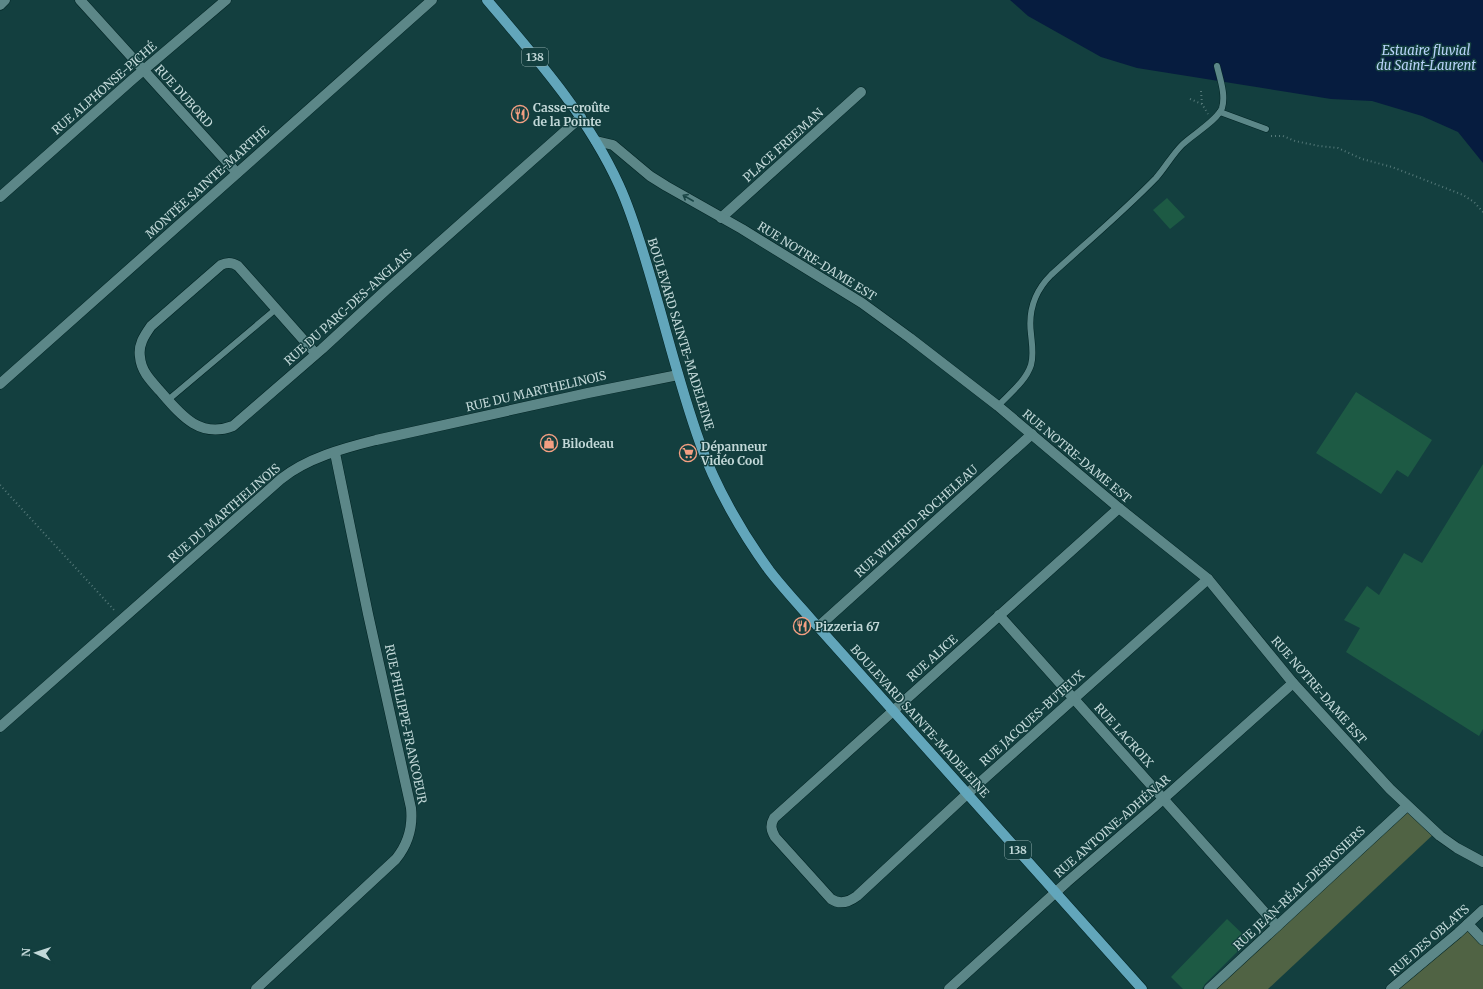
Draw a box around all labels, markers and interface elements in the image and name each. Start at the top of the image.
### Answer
street label: RUE ALPHONSE-PICHÉ [49,38,160,138]
water label: Estuaire fluvial du Saint-Laurent [1376,42,1476,74]
road number: 138 [522,48,548,66]
street label: RUE DUBORD [152,61,216,131]
place label: Casse-croûte de la Pointe [533,100,610,129]
restaurant icon: Casse-croûte de la Pointe [510,104,530,124]
street label: PLACE FREEMAN [740,105,827,185]
street label: MONTÉE SAINTE-MARTHE [142,122,272,241]
one-way arrow [682,194,694,202]
street label: RUE NOTRE-DAME EST [755,218,880,304]
street label: BOULEVARD SAINTE-MADELEINE [645,236,718,432]
street label: RUE DU PARC-DES-ANGLAIS [281,246,415,368]
street label: RUE DU MARTHELINOIS [464,368,608,414]
street label: RUE NOTRE-DAME EST [1020,406,1135,506]
shop icon: Bilodeau [539,433,559,453]
place label: Bilodeau [562,436,614,451]
place label: Dépanneur Vidéo Cool [700,439,768,468]
supermarket icon: Dépanneur Vidéo Cool [678,443,698,463]
street label: RUE DU MARTHELINOIS [165,460,283,566]
street label: RUE WILFRID-ROCHELEAU [851,462,981,580]
restaurant icon: Pizzeria 67 [792,616,812,636]
place label: Pizzeria 67 [815,619,880,634]
street label: RUE ALICE [904,631,961,685]
street label: RUE NOTRE-DAME EST [1268,633,1370,747]
street label: BOULEVARD SAINTE-MADELEINE [847,642,993,801]
street label: RUE PHILIPPE-FRANCOEUR [382,643,430,806]
street label: RUE JACQUES-BUTEUX [977,667,1088,769]
street label: RUE LACROIX [1091,700,1157,770]
street label: RUE ANTOINE-ADHÉNAR [1051,771,1174,880]
street label: RUE JEAN-RÉAL-DESROSIERS [1230,823,1368,953]
road number: 138 [1005,841,1031,859]
street label: RUE DES OBLATS [1386,901,1472,979]
north arrow [16,933,56,973]
text: N [19,947,33,957]

